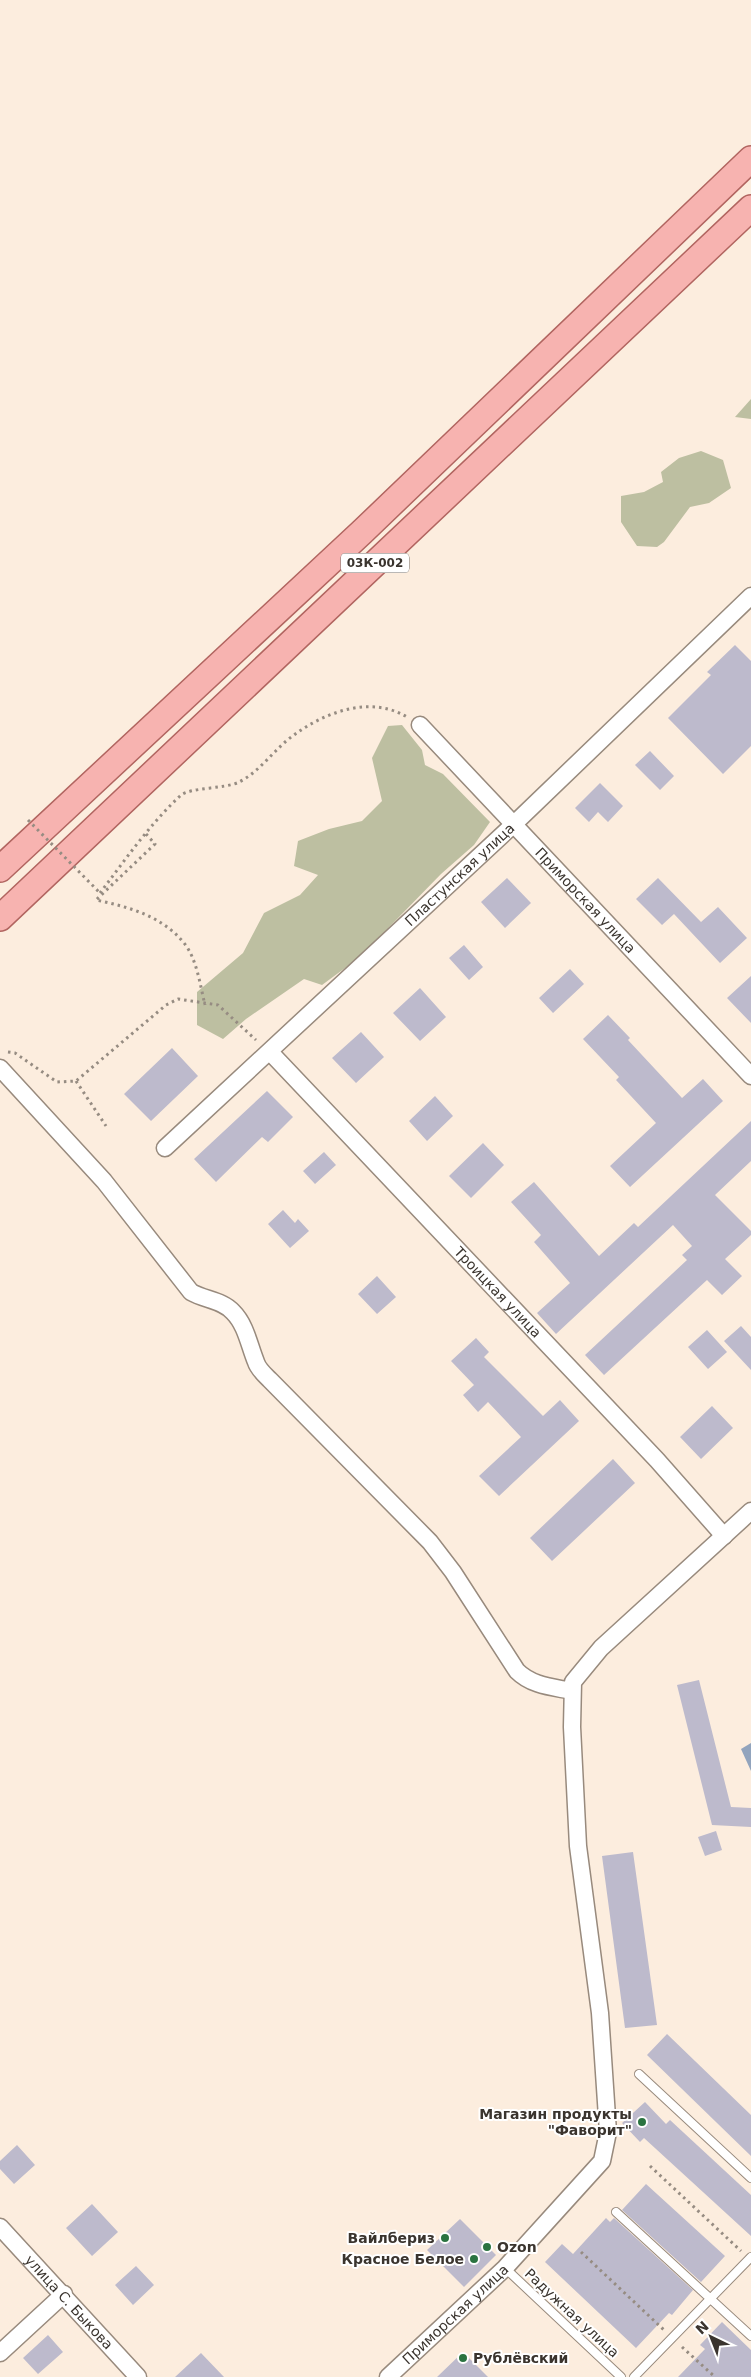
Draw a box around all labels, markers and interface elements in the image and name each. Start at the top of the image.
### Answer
road number: 03К-002 [341,554,409,572]
street label: Пластунская улица [402,820,518,929]
street label: Приморская улица [532,844,639,956]
street label: Троицкая улица [450,1243,545,1341]
place label: Магазин продукты "Фаворит" [479,2106,632,2138]
marker: Магазин продукты "Фаворит" [636,2116,648,2128]
place label: Вайлбериз [348,2230,435,2246]
marker: Вайлбериз [439,2232,451,2244]
place label: Ozon [497,2239,537,2255]
marker: Ozon [481,2241,493,2253]
place label: Красное Белое [342,2251,464,2267]
street label: улица С. Быкова [22,2252,116,2352]
marker: Красное Белое [468,2253,480,2265]
street label: Приморская улица [399,2261,512,2367]
street label: Радужная улица [522,2265,622,2361]
north arrow [686,2312,736,2362]
text: N [692,2318,712,2337]
place label: Рублёвский [473,2350,568,2366]
marker: Рублёвский [457,2352,469,2364]

